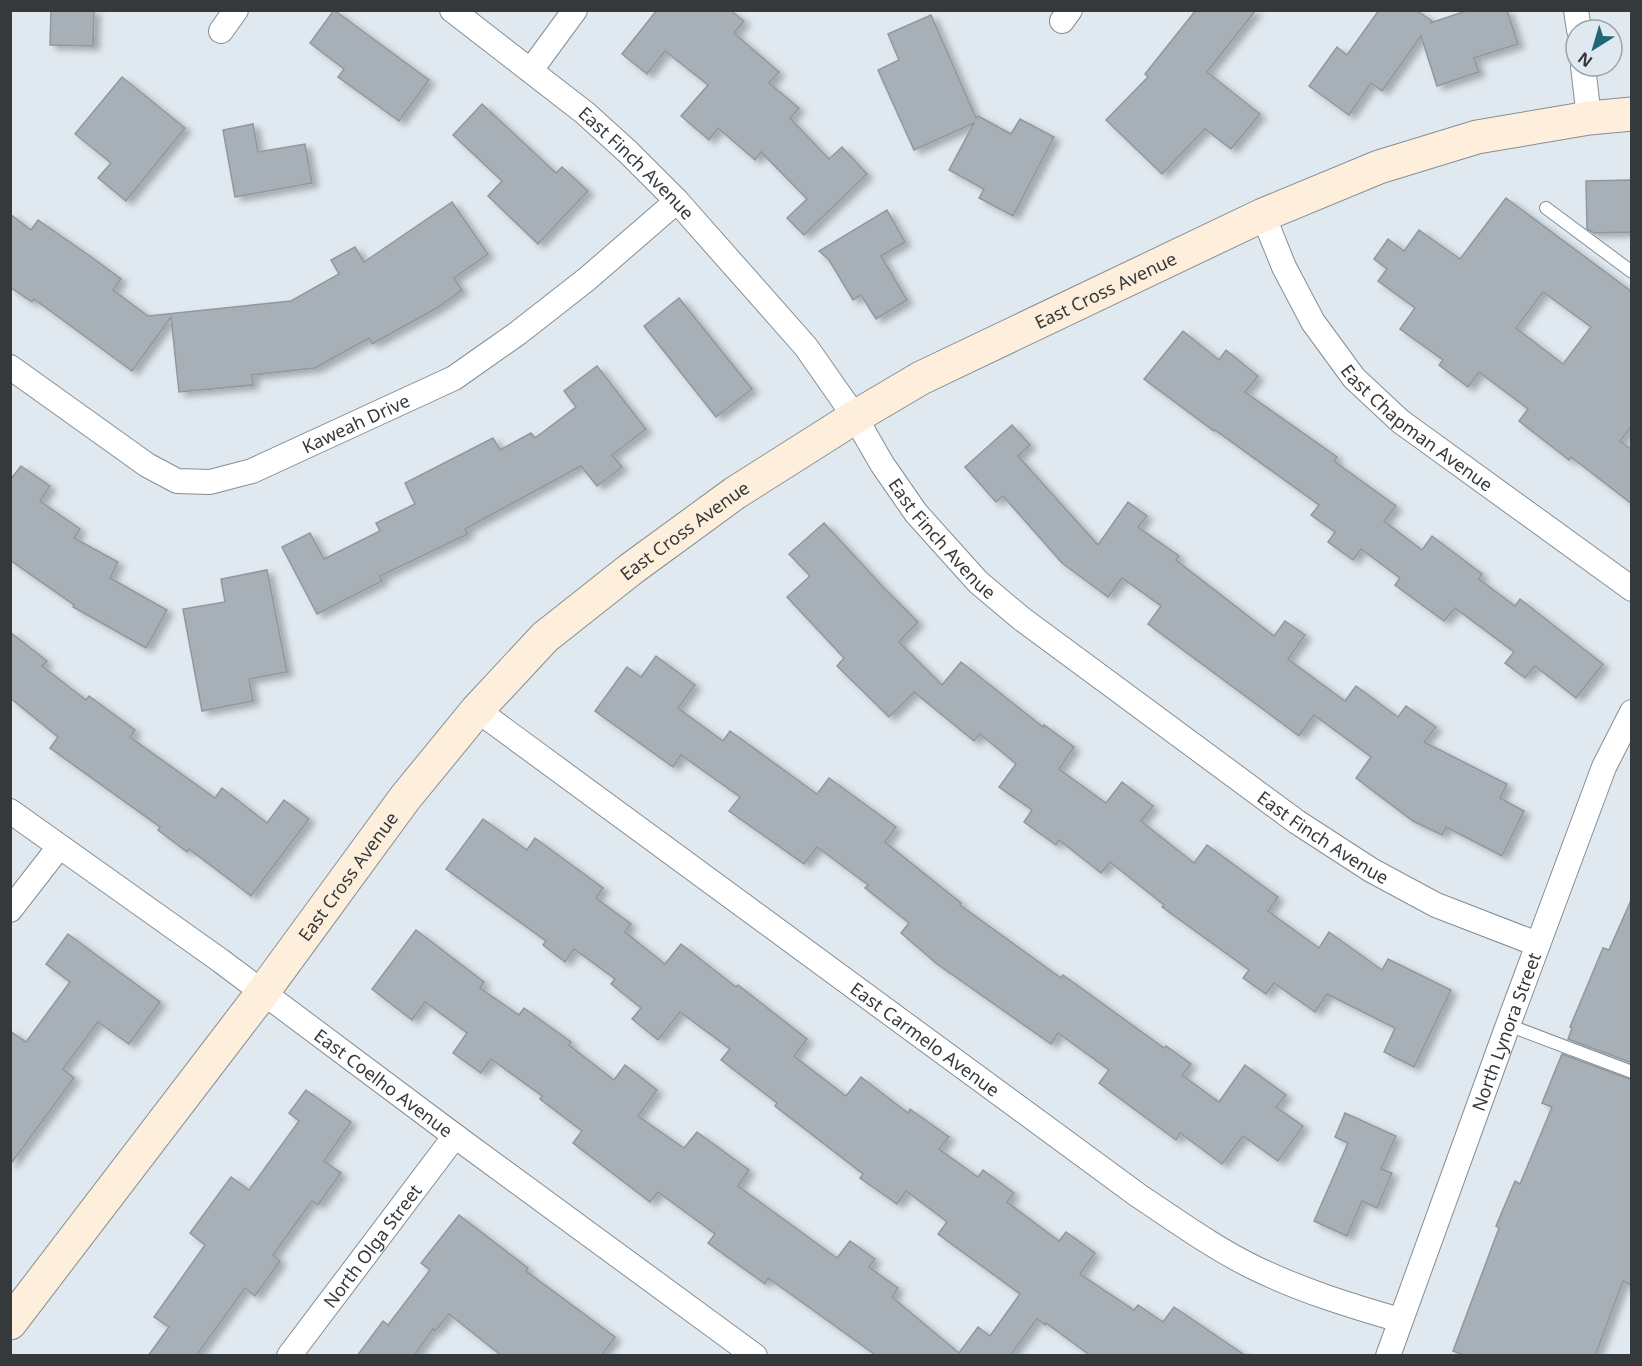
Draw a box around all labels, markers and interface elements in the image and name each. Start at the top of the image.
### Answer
north arrow [1564,18,1624,78]
text: N [1573,47,1597,73]
street label: East Finch Avenue [574,101,700,225]
street label: East Cross Avenue [1031,246,1180,334]
street label: East Chapman Avenue [1336,359,1498,497]
street label: Kaweah Drive [298,388,413,458]
street label: East Finch Avenue [883,473,1001,604]
street label: East Cross Avenue [615,475,753,585]
street label: East Finch Avenue [1253,785,1393,889]
street label: East Cross Avenue [292,807,403,946]
street label: North Lynora Street [1466,949,1546,1114]
street label: East Carmelo Avenue [846,976,1005,1102]
street label: East Coelho Avenue [310,1023,458,1142]
street label: North Olga Street [318,1179,427,1313]

